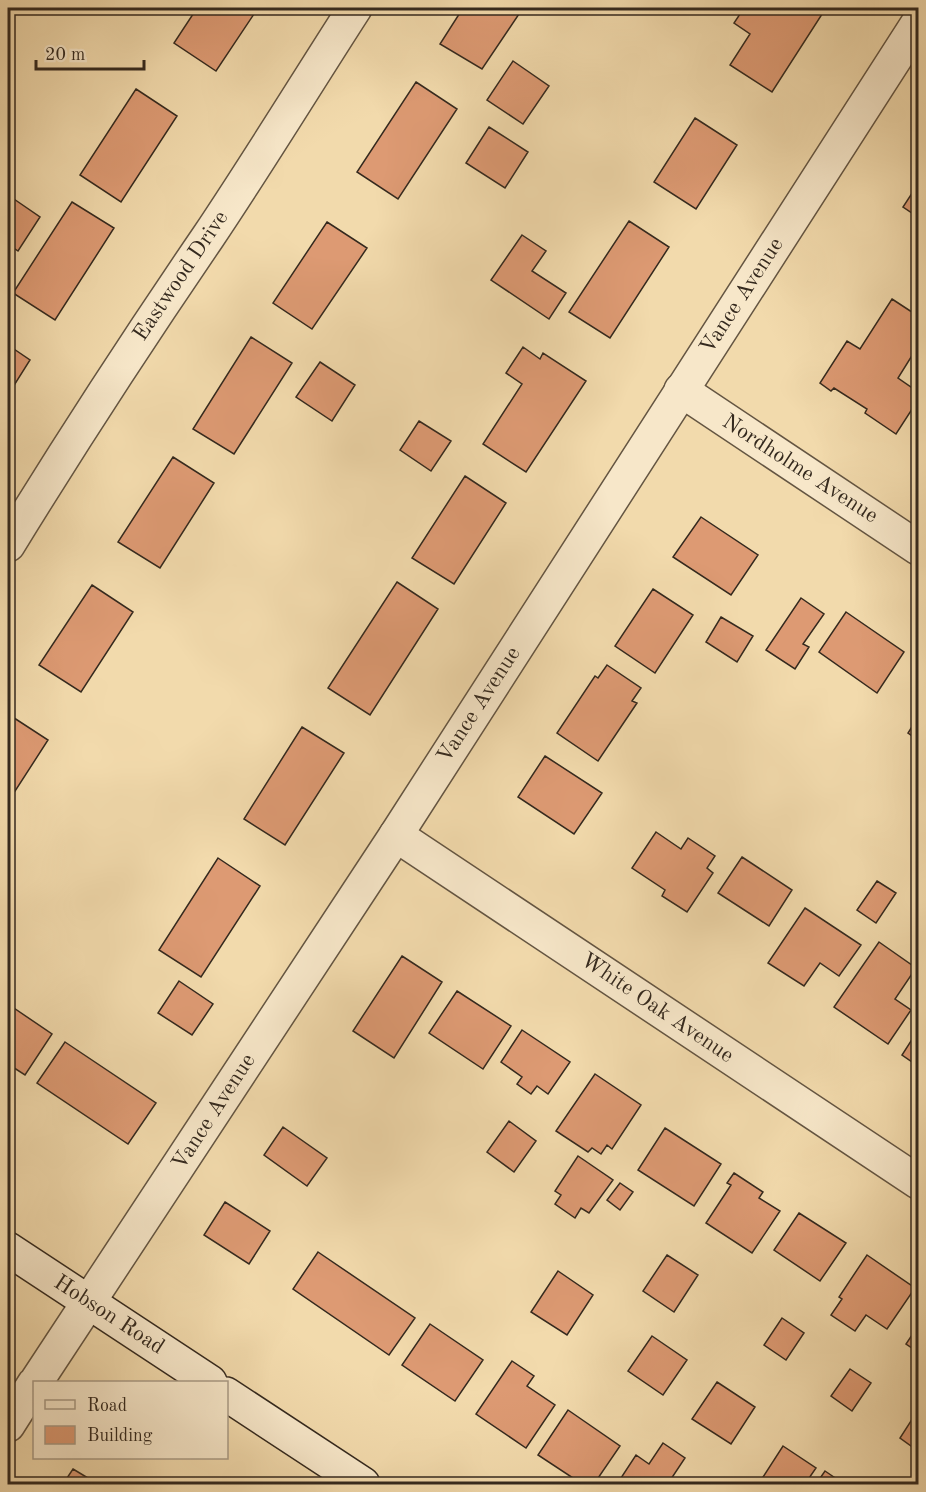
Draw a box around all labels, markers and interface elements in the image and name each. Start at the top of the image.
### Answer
scale bar [36,33,144,71]
text: 20 m [45,46,85,64]
street label: Eastwood Drive [129,207,233,345]
street label: Vance Avenue [696,234,788,358]
street label: Nordholme Avenue [718,411,882,527]
street label: Vance Avenue [433,643,525,767]
street label: White Oak Avenue [577,949,737,1067]
street label: Vance Avenue [168,1050,260,1174]
street label: Hobson Road [50,1271,168,1359]
legend [33,1381,228,1459]
text: Road [87,1397,127,1415]
text: Building [87,1427,153,1445]

